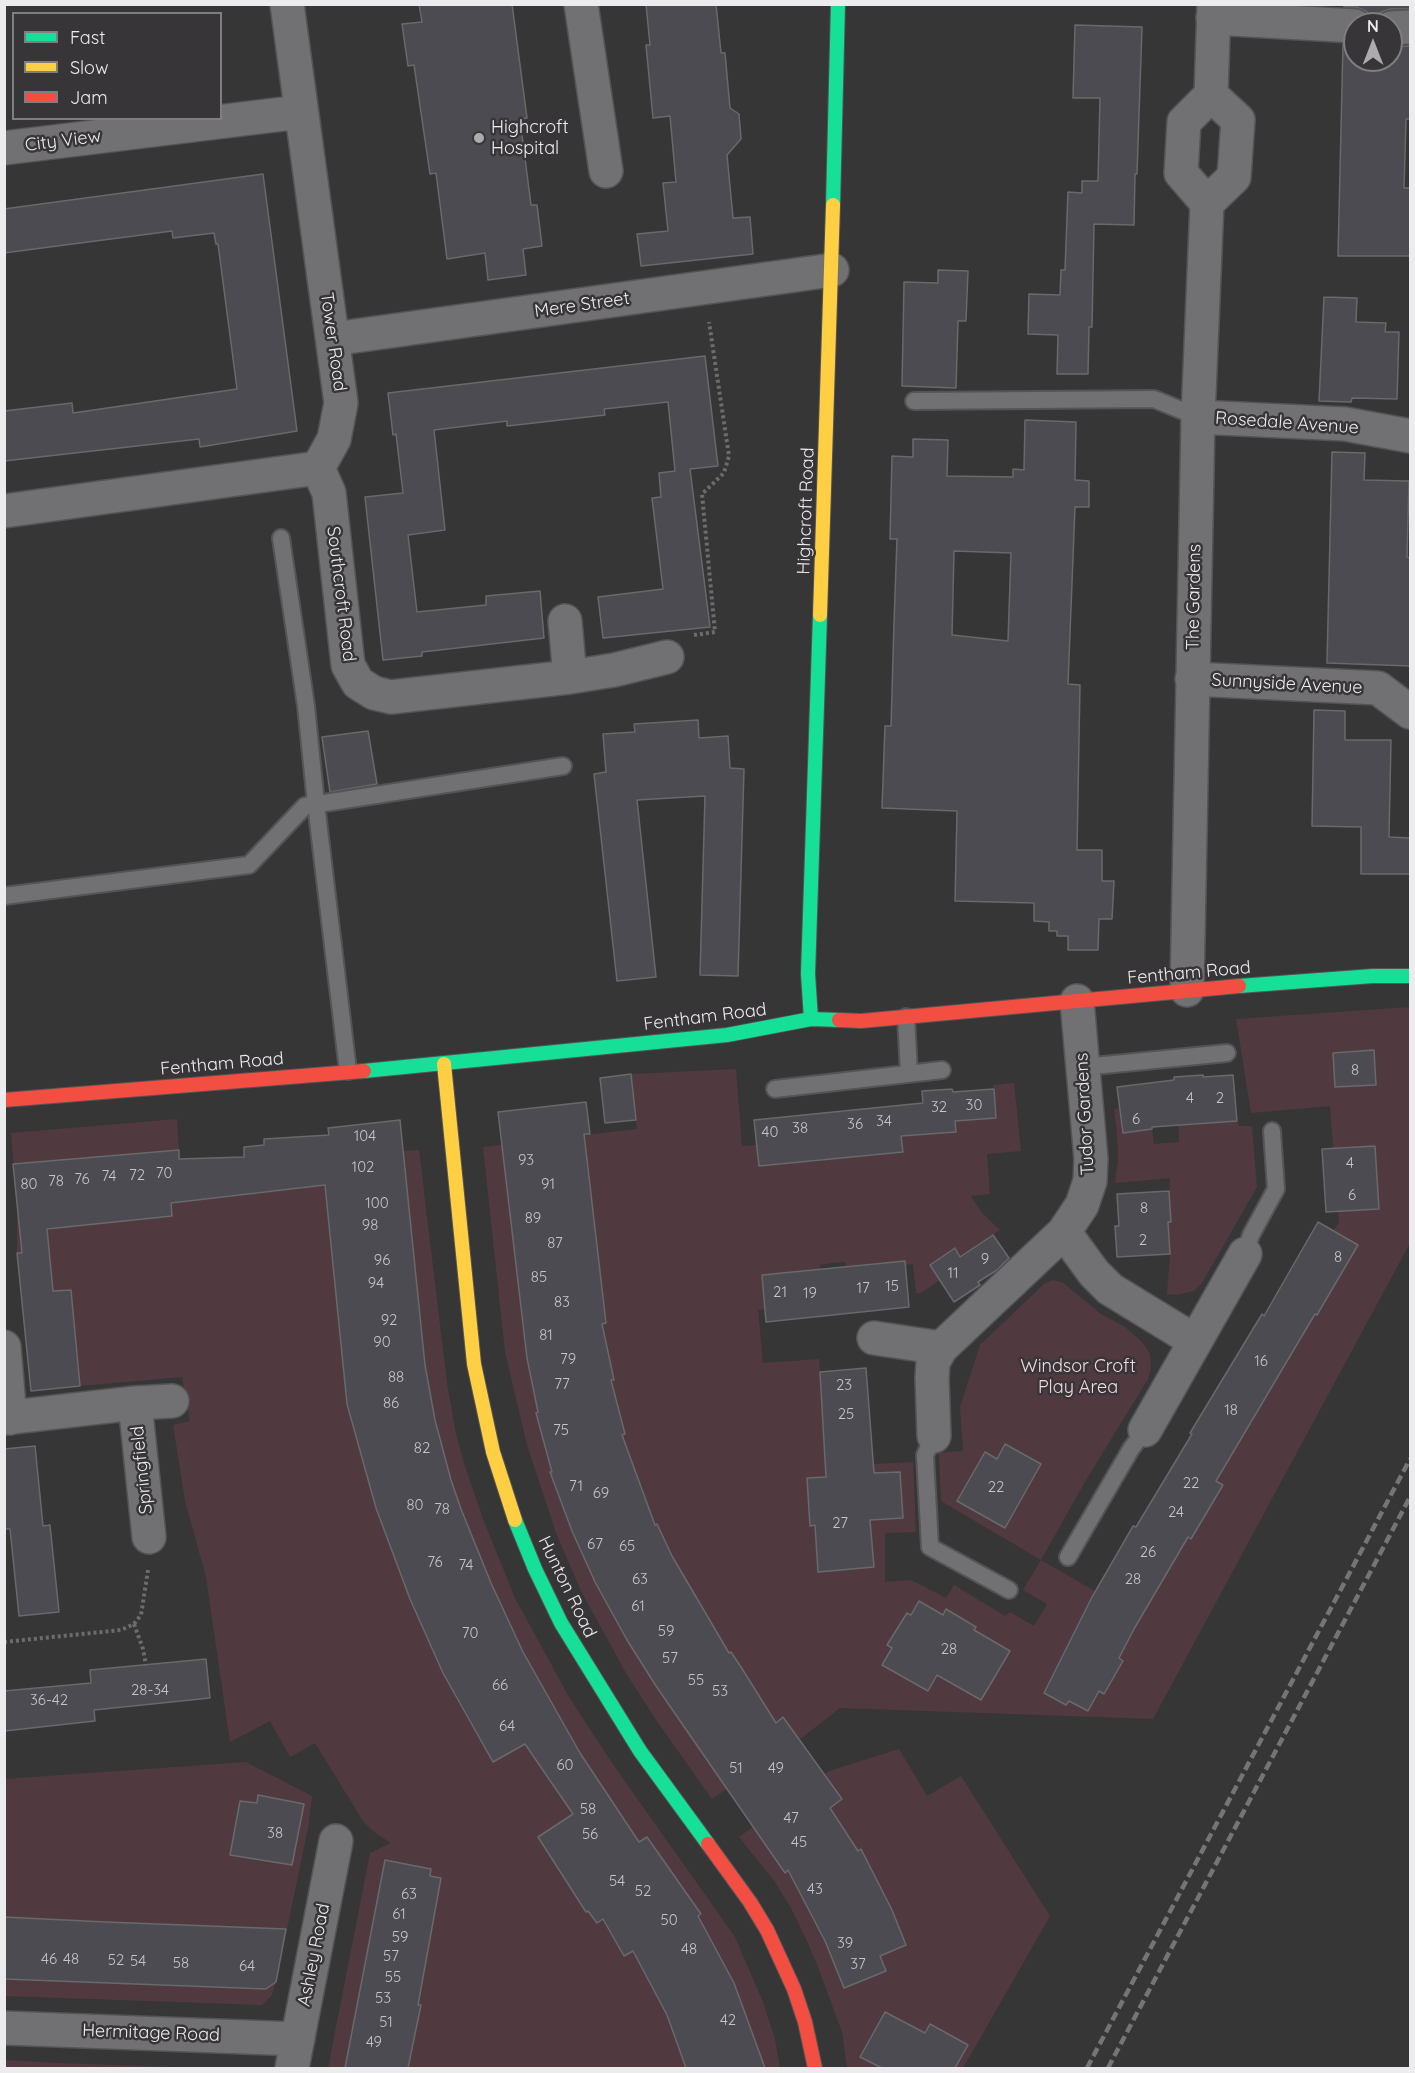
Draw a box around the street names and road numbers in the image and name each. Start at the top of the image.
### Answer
street label: City View [24,126,102,156]
street label: Mere Street [533,288,631,322]
street label: Tower Road [315,291,351,393]
street label: Rosedale Avenue [1214,407,1360,439]
street label: Highcroft Road [793,447,819,575]
street label: Southcroft Road [322,525,360,663]
street label: The Gardens [1182,544,1206,650]
street label: Sunnyside Avenue [1211,669,1363,699]
street label: Fentham Road [1126,957,1252,989]
street label: Fentham Road [642,999,768,1035]
street label: Fentham Road [159,1048,285,1080]
street label: Tudor Gardens [1071,1052,1099,1176]
street label: Springfield [127,1425,157,1515]
street label: Hunton Road [533,1533,601,1641]
street label: Ashley Road [293,1902,335,2008]
street label: Hermitage Road [82,2020,220,2046]

